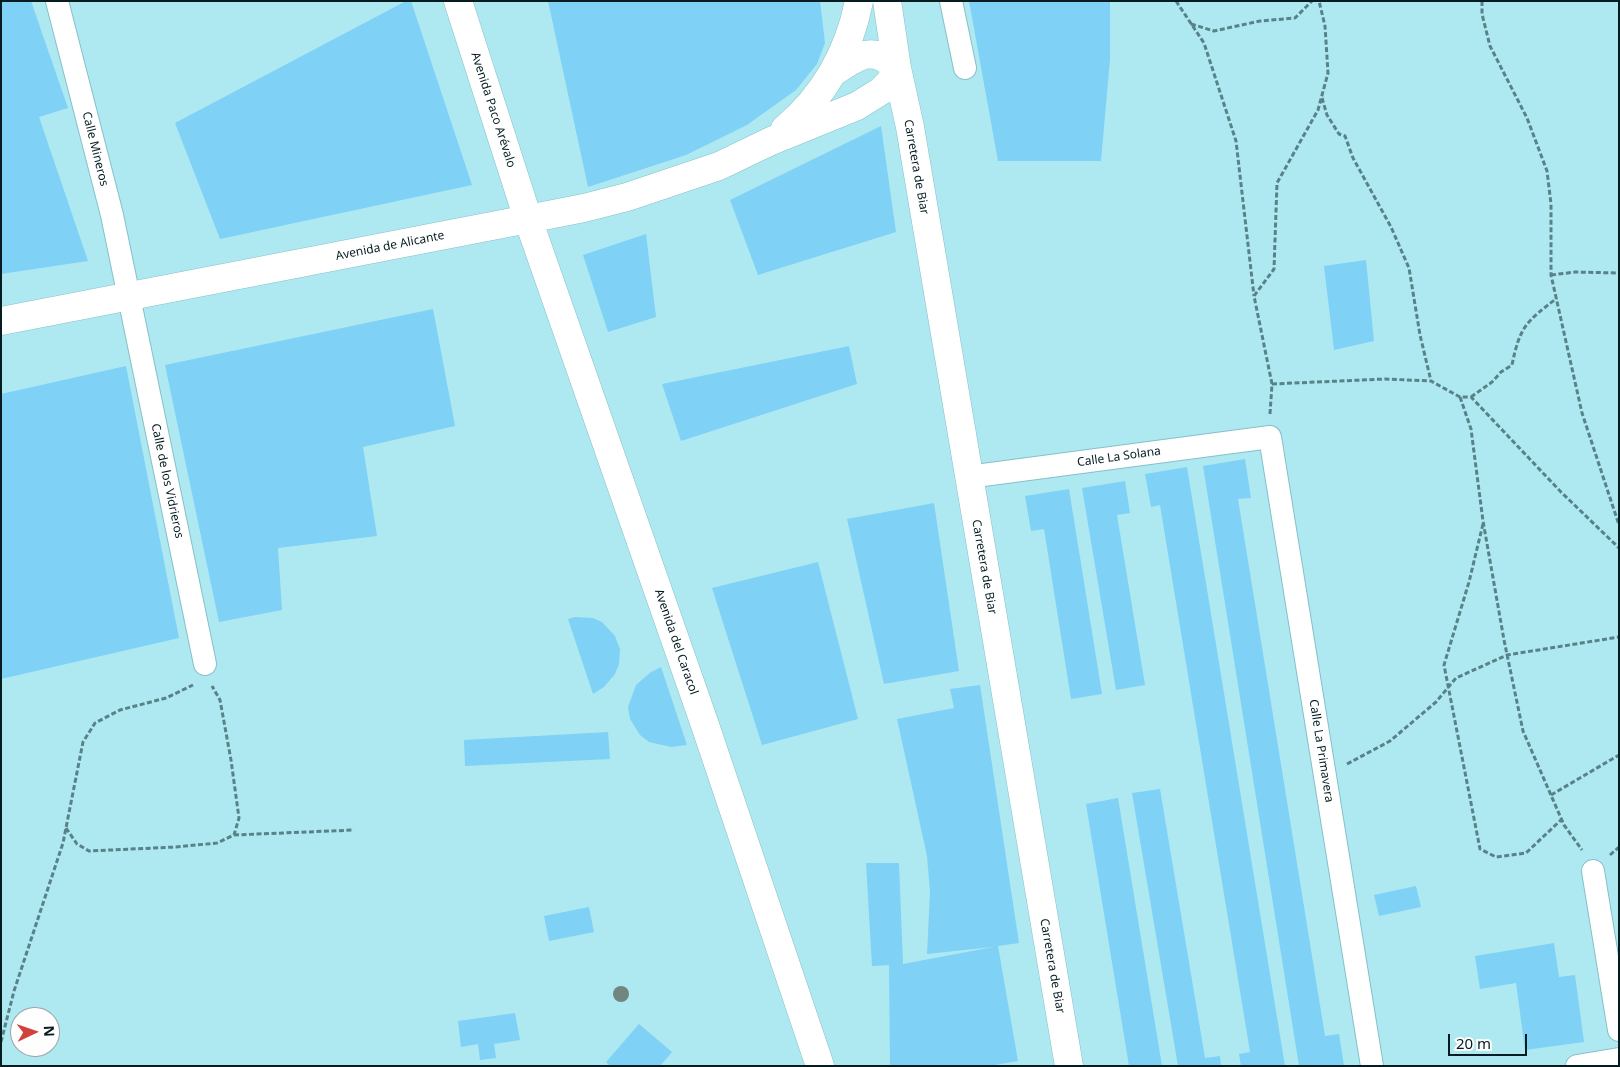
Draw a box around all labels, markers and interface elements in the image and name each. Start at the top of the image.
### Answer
street label: Avenida Paco Arévalo [468,50,518,170]
street label: Calle Mineros [79,110,111,188]
street label: Carretera de Biar [901,118,931,216]
street label: Avenida de Alicante [334,228,446,264]
street label: Calle de los Vidrieros [148,422,186,540]
street label: Calle La Solana [1076,444,1162,470]
street label: Carretera de Biar [969,518,999,616]
street label: Avenida del Caracol [651,587,701,697]
street label: Calle La Primavera [1306,698,1336,804]
street label: Carretera de Biar [1037,917,1067,1015]
north arrow [10,1007,60,1057]
scale bar [1450,1024,1529,1056]
text: N [40,1025,59,1037]
text: 20 m [1456,1033,1491,1053]

